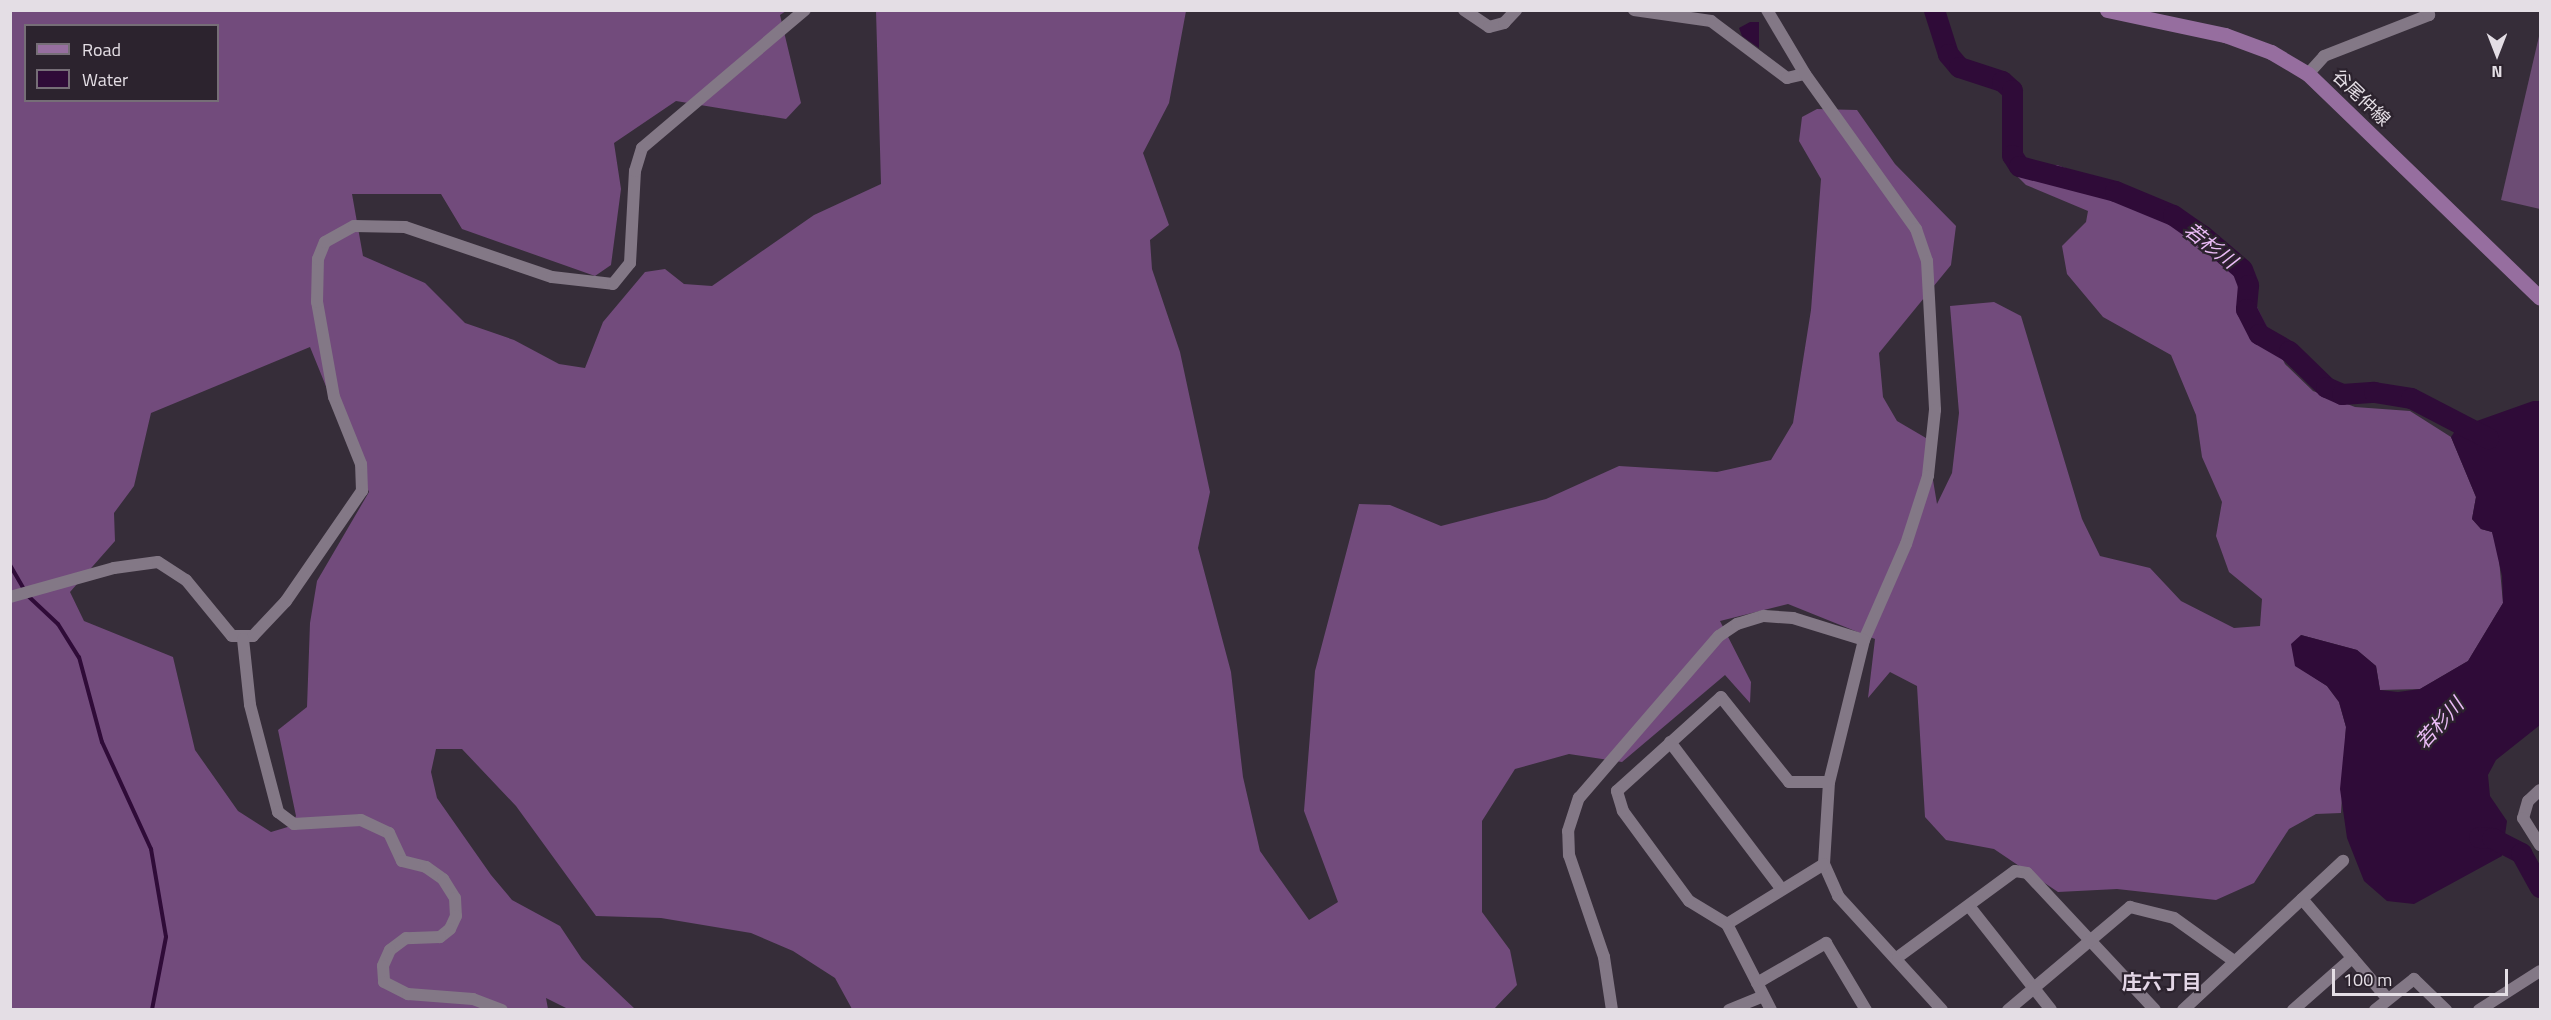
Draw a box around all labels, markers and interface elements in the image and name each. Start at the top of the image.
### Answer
legend [24,24,219,102]
north arrow [2467,24,2527,84]
text: Road [82,36,121,63]
text: N [2491,60,2503,84]
street label: 谷尾仲線 [2328,65,2394,131]
text: Water [82,66,128,93]
water label: 若杉川 [2180,217,2242,273]
water label: 若杉川 [2410,693,2468,753]
scale bar [2335,957,2510,995]
text: 100 m [2343,966,2392,993]
district label: 庄六丁目 [2122,969,2202,993]

